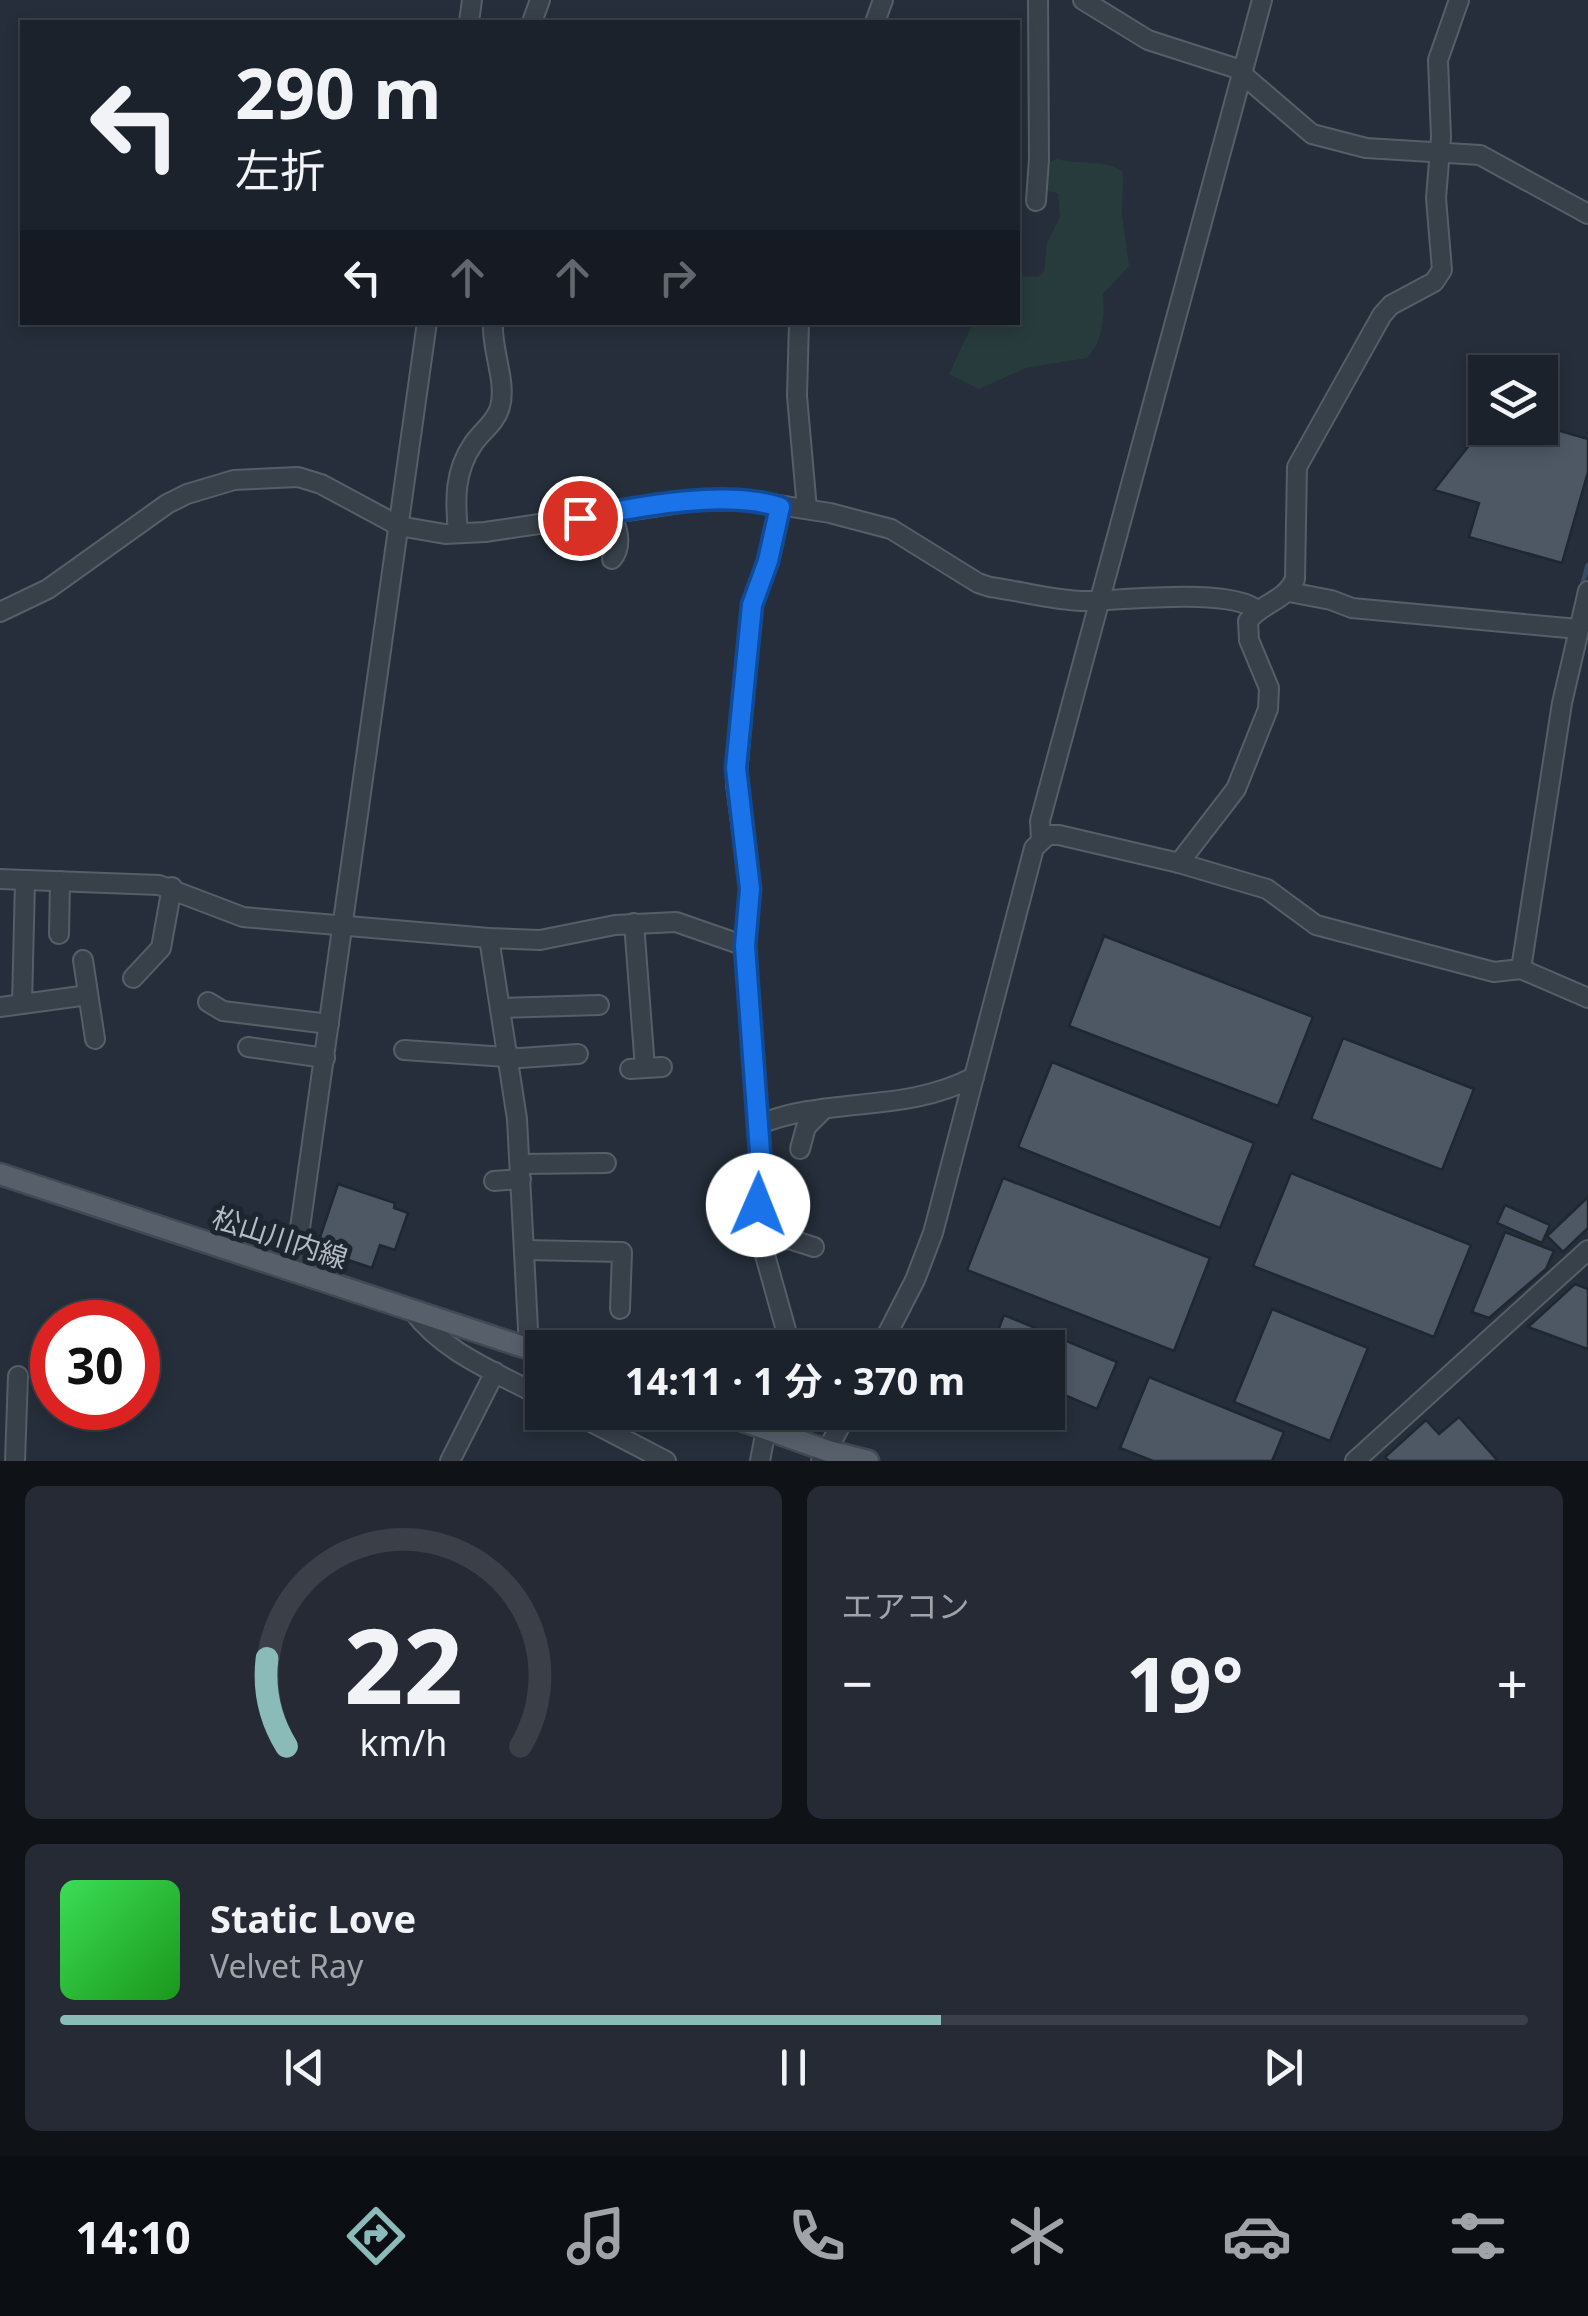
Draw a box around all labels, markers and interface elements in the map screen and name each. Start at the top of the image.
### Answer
text: 290 m [235,44,442,140]
icon: left [70,60,200,190]
text: 左折 [235,139,325,200]
icon: left [335,250,390,305]
icon: ahead [440,250,495,305]
icon: ahead [545,250,600,305]
icon: right [650,250,705,305]
map controls [1468,355,1558,445]
button: layers [1468,355,1558,445]
pin [538,476,623,561]
icon: arrive [553,491,608,546]
position arrow [706,1153,810,1257]
street label: 松山川内線 [208,1197,353,1277]
speed limit sign: 30 [30,1300,160,1430]
text: 14:11 · 1 分 · 370 m [625,1354,965,1406]
text: エアコン [842,1584,970,1627]
text: 22 [344,1593,463,1734]
text: 19° [1126,1632,1244,1734]
text: − [842,1645,873,1720]
text: + [1497,1645,1528,1720]
text: km/h [359,1718,447,1766]
text: Static Love [210,1892,416,1944]
text: Velvet Ray [210,1944,363,1987]
icon: previous [277,2040,332,2095]
icon: pause [766,2040,821,2095]
icon: next [1256,2040,1311,2095]
icon: directions [341,2201,411,2271]
icon: music [561,2201,631,2271]
icon: phone [782,2201,852,2271]
icon: climate [1002,2201,1072,2271]
icon: car [1222,2201,1292,2271]
icon: filters [1443,2201,1513,2271]
text: 14:10 [75,2206,191,2267]

